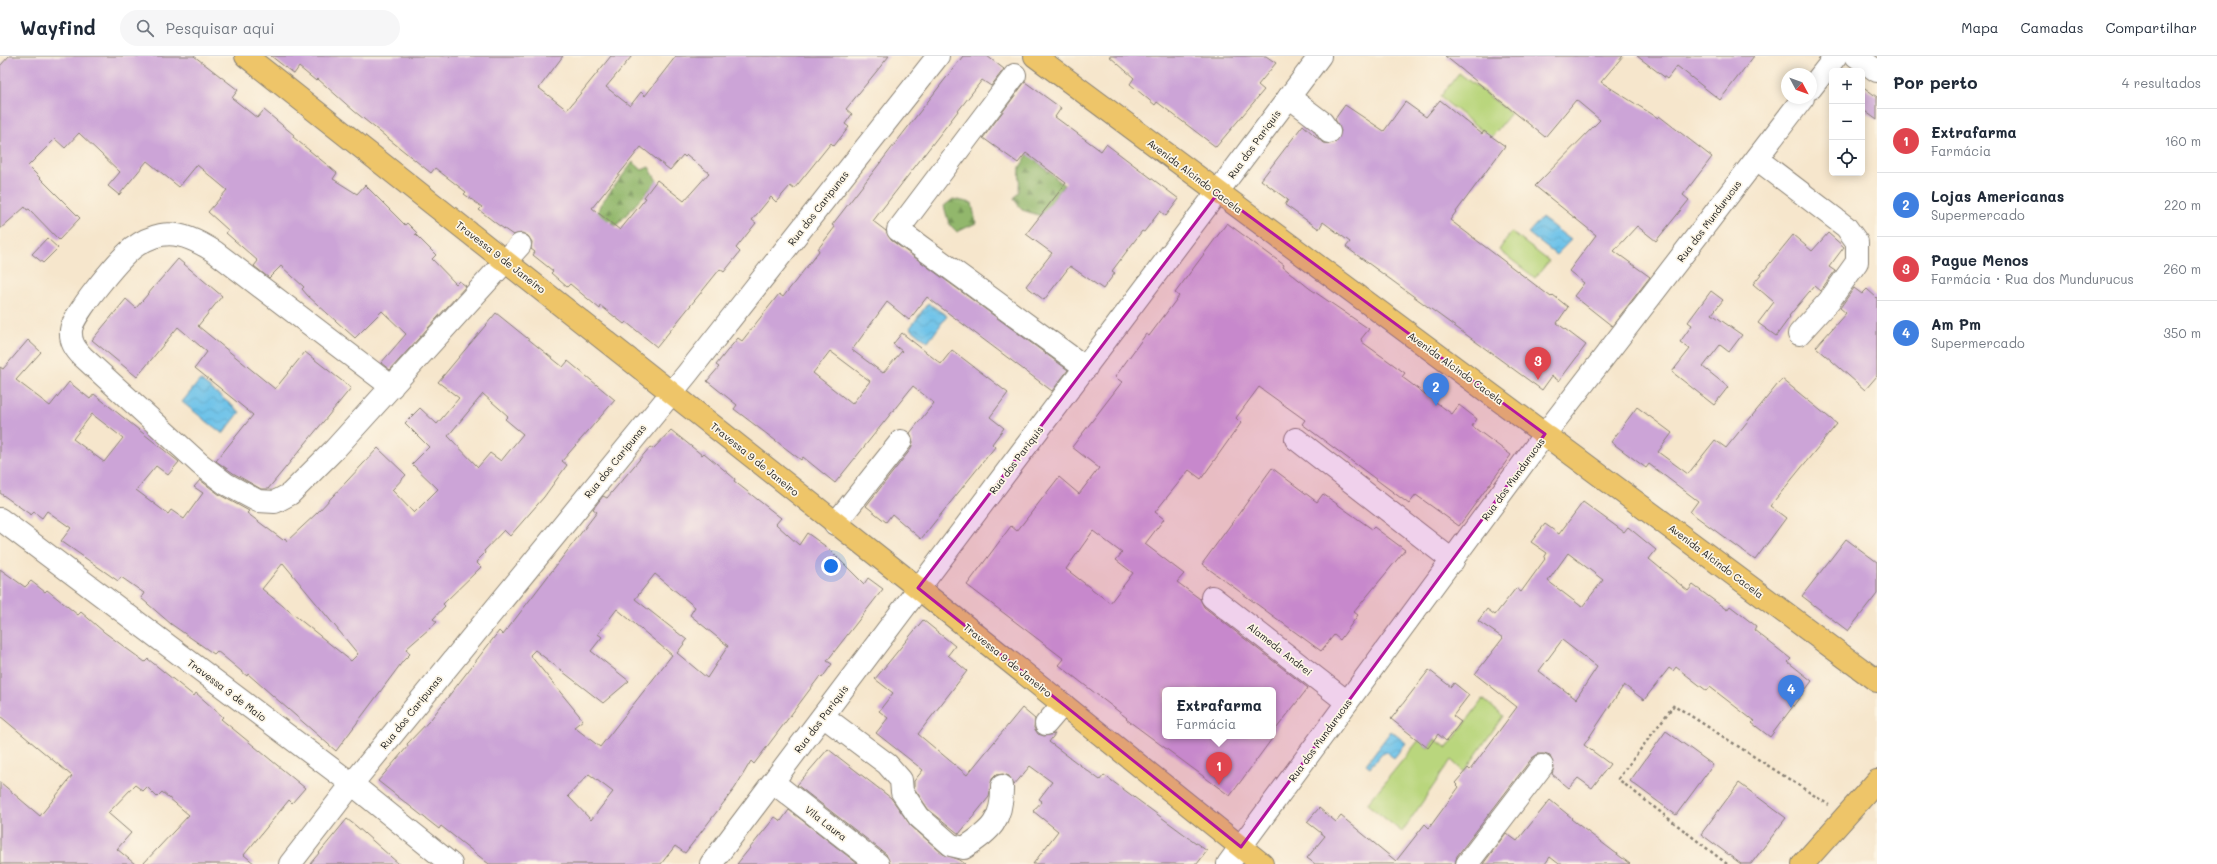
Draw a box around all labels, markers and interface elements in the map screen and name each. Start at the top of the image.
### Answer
search box [120,10,400,46]
text: Wayfind [20,15,96,40]
icon: search [134,17,156,39]
text: Pesquisar aqui [166,18,275,38]
text: Mapa [1961,18,1999,37]
text: Camadas [2021,18,2084,37]
text: Compartilhar [2106,18,2197,37]
north arrow [1781,68,1817,104]
map controls [1829,68,1865,176]
button: + [1829,68,1865,104]
text: Por perto [1893,71,1977,93]
text: 4 resultados [2122,74,2201,91]
button: − [1829,104,1865,140]
street label: Rua dos Pariquis [1224,107,1284,181]
text: Extrafarma [1931,122,2017,142]
text: 1 [1903,132,1909,149]
text: 160 m [2165,132,2201,149]
street label: Avenida Alcindo Cacela [1145,136,1245,216]
button: locate [1829,140,1865,176]
text: Farmácia [1931,142,1991,159]
street label: Rua dos Caripunas [784,168,852,248]
street label: Rua dos Mundurucus [1674,177,1745,265]
text: Lojas Americanas [1931,186,2064,206]
text: 2 [1902,196,1910,213]
text: 220 m [2164,196,2201,213]
text: Supermercado [1931,206,2025,223]
street label: Travessa 9 de Janeiro [453,218,549,296]
text: Pague Menos [1931,250,2029,270]
text: 3 [1902,260,1910,277]
text: 260 m [2163,260,2201,277]
text: Farmácia · Rua dos Mundurucus [1931,270,2134,287]
text: Am Pm [1931,314,1981,334]
text: 4 [1902,324,1910,341]
text: 350 m [2163,324,2201,341]
street label: Avenida Alcindo Cacela [1405,328,1507,408]
text: Supermercado [1931,334,2025,351]
pin: 3 [1525,347,1551,380]
pin: 2 [1423,373,1449,406]
street label: Travessa 9 de Janeiro [708,419,802,499]
street label: Rua dos Caripunas [581,421,649,501]
street label: Rua dos Pariquis [986,423,1046,497]
street label: Rua dos Mundurucus [1478,435,1548,523]
street label: Avenida Alcindo Cacela [1666,521,1766,601]
your location [821,556,841,576]
street label: Alameda Andrei [1245,619,1315,679]
street label: Travessa 9 de Janeiro [961,620,1055,700]
street label: Travessa 3 de Maio [185,656,269,724]
street label: Rua dos Caripunas [377,672,445,752]
pin: 4 [1778,675,1804,708]
street label: Rua dos Pariquis [791,682,851,756]
popup [1162,687,1276,739]
text: Extrafarma [1176,695,1262,715]
street label: Rua dos Mundurucus [1285,696,1355,784]
text: Farmácia [1176,715,1236,732]
pin: 1 [1206,752,1232,785]
street label: Vila Laura [802,802,850,844]

